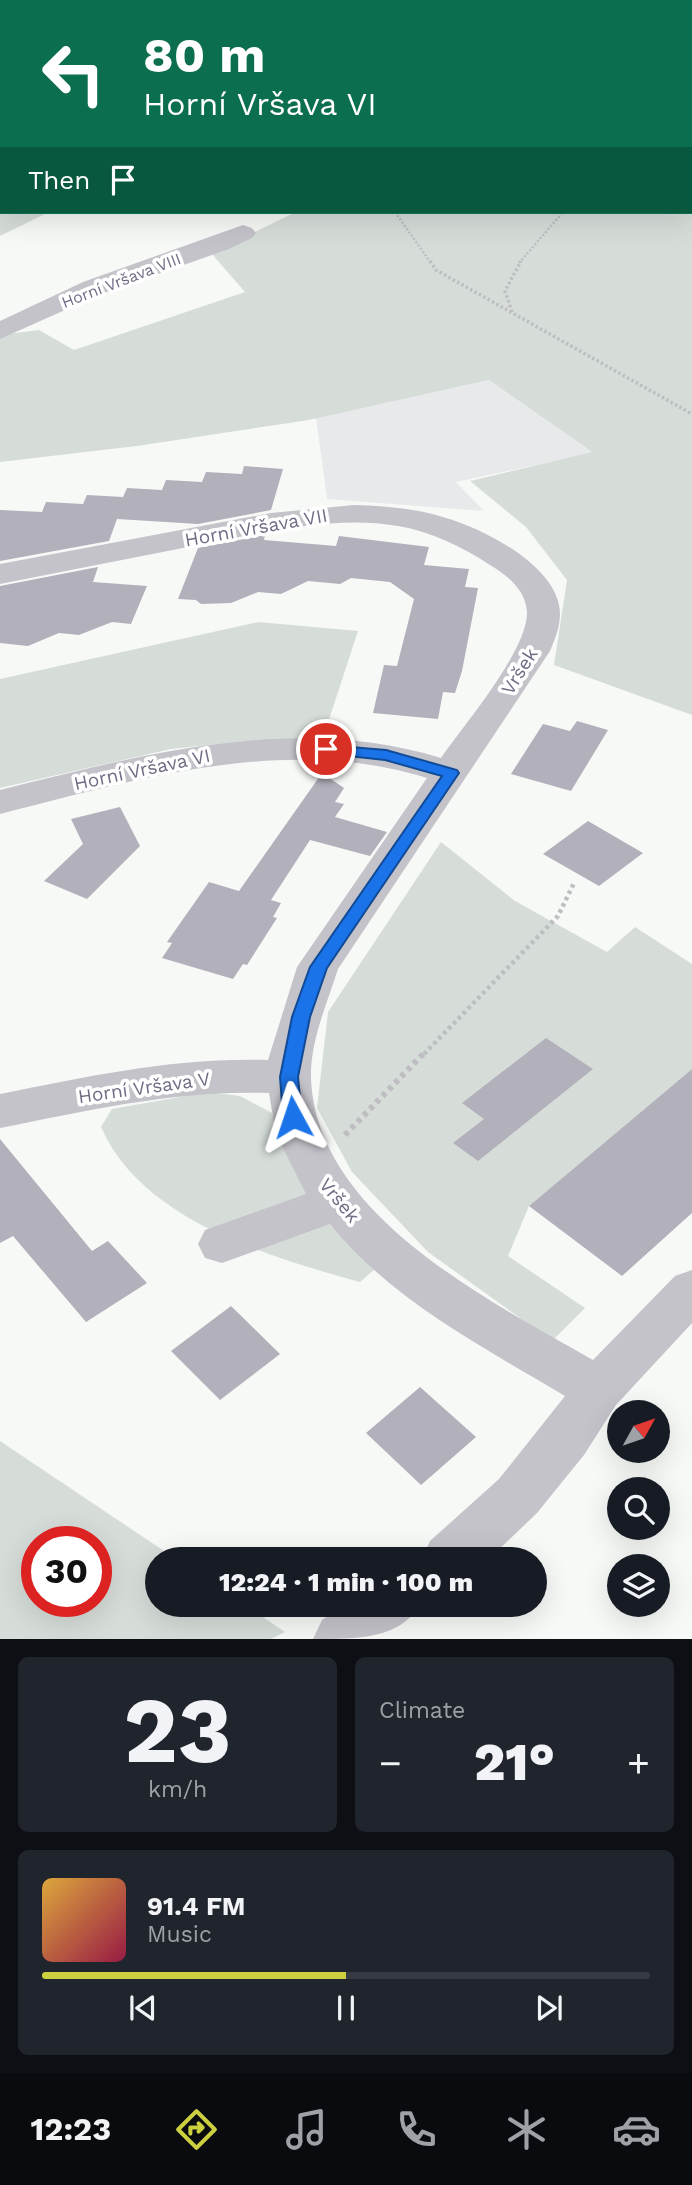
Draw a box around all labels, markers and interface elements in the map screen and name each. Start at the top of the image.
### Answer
text: 80 m [143,26,265,84]
icon: left [28,28,119,119]
text: Horní Vršava VI [143,85,377,123]
icon: arrive [104,161,142,199]
text: Then [28,165,90,195]
street label: Horní Vršava VIII [59,249,184,312]
street label: Horní Vršava VII [183,504,329,551]
street label: Vršek [496,643,543,699]
pin [296,719,356,779]
icon: arrive [307,730,345,768]
street label: Horní Vršava VI [72,744,212,795]
street label: Horní Vršava V [77,1067,212,1108]
position arrow [256,1080,330,1154]
street label: Vršek [314,1173,365,1227]
north arrow [607,1400,670,1463]
map controls [607,1400,670,1617]
button: search [607,1477,670,1540]
speed limit sign: 30 [21,1526,112,1617]
button: layers [607,1554,670,1617]
text: 12:24 · 1 min · 100 m [219,1567,473,1597]
text: 23 [123,1677,232,1784]
text: Climate [379,1697,465,1724]
text: 21° [474,1732,555,1793]
text: − [379,1741,402,1785]
text: + [627,1741,650,1785]
text: km/h [148,1776,207,1803]
text: 91.4 FM [147,1891,245,1921]
text: Music [147,1921,212,1948]
icon: previous [124,1989,162,2027]
icon: pause [327,1989,365,2027]
icon: next [530,1989,568,2027]
icon: directions [172,2105,221,2154]
icon: music [282,2105,331,2154]
icon: phone [392,2105,441,2154]
icon: climate [502,2105,551,2154]
icon: car [612,2105,661,2154]
text: 12:23 [31,2110,111,2148]

